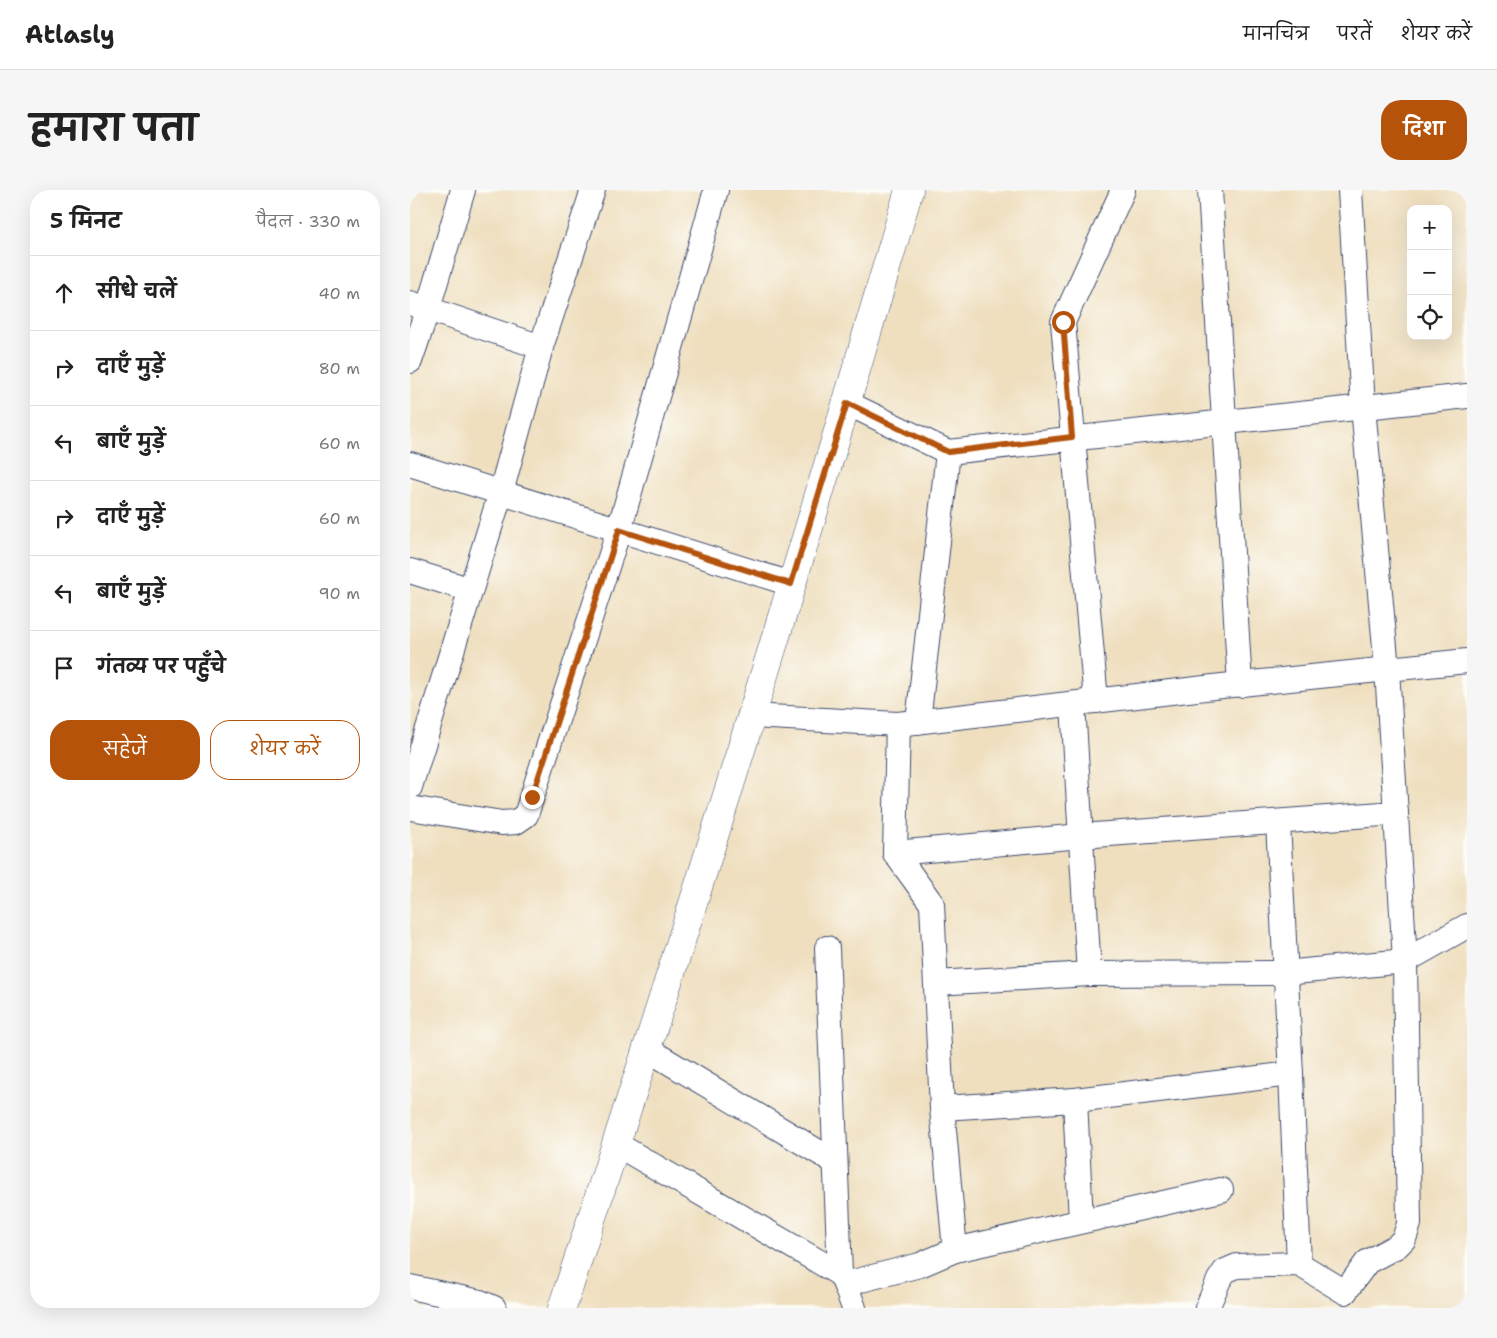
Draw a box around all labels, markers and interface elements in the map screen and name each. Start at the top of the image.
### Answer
text: Atlasly [25,19,115,51]
text: मानचित्र [1243,22,1309,46]
text: परतें [1337,22,1372,46]
text: शेयर करें [1400,22,1472,46]
button: दिशा [1381,100,1467,160]
text: हमारा पता [30,104,198,151]
map controls [1407,205,1452,340]
button: + [1407,205,1452,250]
text: 5 मिनट [50,207,121,235]
text: पैदल · 330 m [256,211,360,232]
button: − [1407,250,1452,295]
icon: ahead [50,279,78,307]
text: सीधे चलें [97,279,176,304]
text: 40 m [318,283,360,304]
button: locate [1407,295,1452,340]
route start [1052,311,1075,334]
icon: right [50,354,78,382]
text: दाएँ मुड़ें [97,354,165,379]
text: 80 m [319,358,360,379]
icon: left [50,429,78,457]
text: बाएँ मुड़ें [97,429,165,454]
text: 60 m [319,433,360,454]
icon: right [50,504,78,532]
text: दाएँ मुड़ें [97,504,165,529]
text: 60 m [319,508,360,529]
icon: left [50,579,78,607]
text: बाएँ मुड़ें [97,579,165,604]
text: 90 m [319,583,360,604]
icon: arrive [50,654,78,682]
text: गंतव्य पर पहुँचे [97,654,226,679]
button: सहेजें [50,720,200,780]
button: शेयर करें [210,720,360,780]
route end [521,786,544,809]

